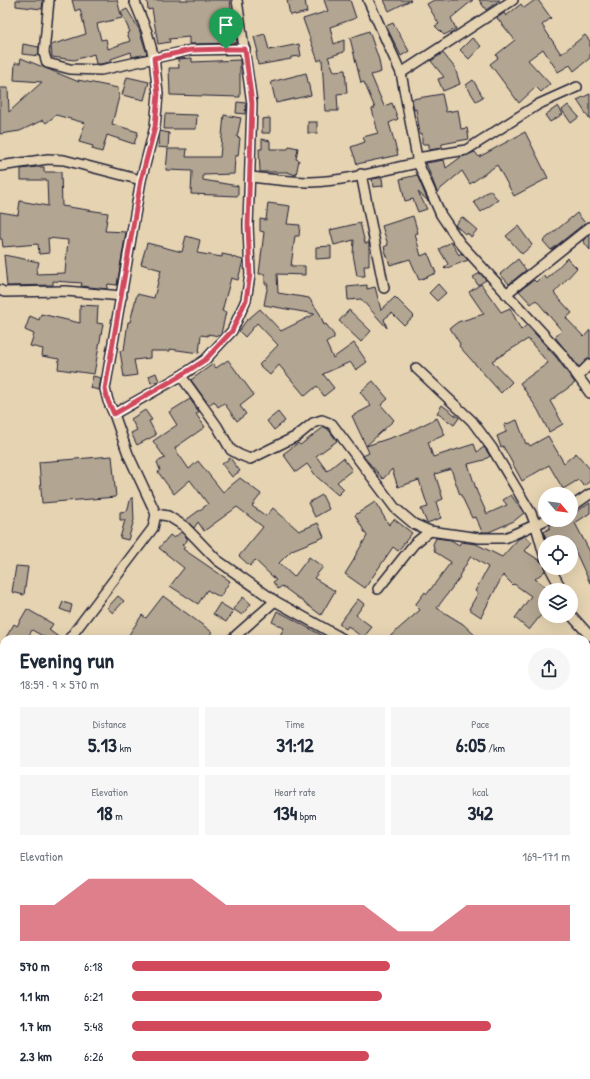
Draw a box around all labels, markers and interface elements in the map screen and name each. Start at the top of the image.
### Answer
pin [209,8,243,49]
icon: arrive [215,14,237,36]
north arrow [538,487,578,527]
map controls [538,487,578,623]
button: locate [538,535,578,575]
button: layers [538,583,578,623]
text: Evening run [20,645,114,675]
button: share [528,648,570,690]
text: 18:59 · 9 × 570 m [20,675,99,693]
text: Distance [93,717,126,731]
text: Time [285,717,305,731]
text: Pace [471,717,489,731]
text: 5.13 [88,731,117,758]
text: 31:12 [276,731,314,758]
text: 6:05 [456,731,486,758]
text: km [117,741,131,755]
text: /km [486,741,505,755]
text: Elevation [91,785,128,799]
text: Heart rate [274,785,316,799]
text: kcal [472,785,488,799]
text: 18 [97,799,113,826]
text: 134 [274,799,297,826]
text: 342 [467,799,493,826]
text: m [113,809,123,823]
text: bpm [297,809,316,823]
text: Elevation [20,847,63,865]
text: 169–171 m [522,847,570,865]
text: 570 m [20,957,50,975]
text: 6:18 [84,957,103,975]
text: 1.1 km [20,987,49,1005]
text: 6:21 [84,987,103,1005]
text: 1.7 km [20,1017,51,1035]
text: 5:48 [84,1017,103,1035]
text: 2.3 km [20,1047,52,1065]
text: 6:26 [84,1047,103,1065]

